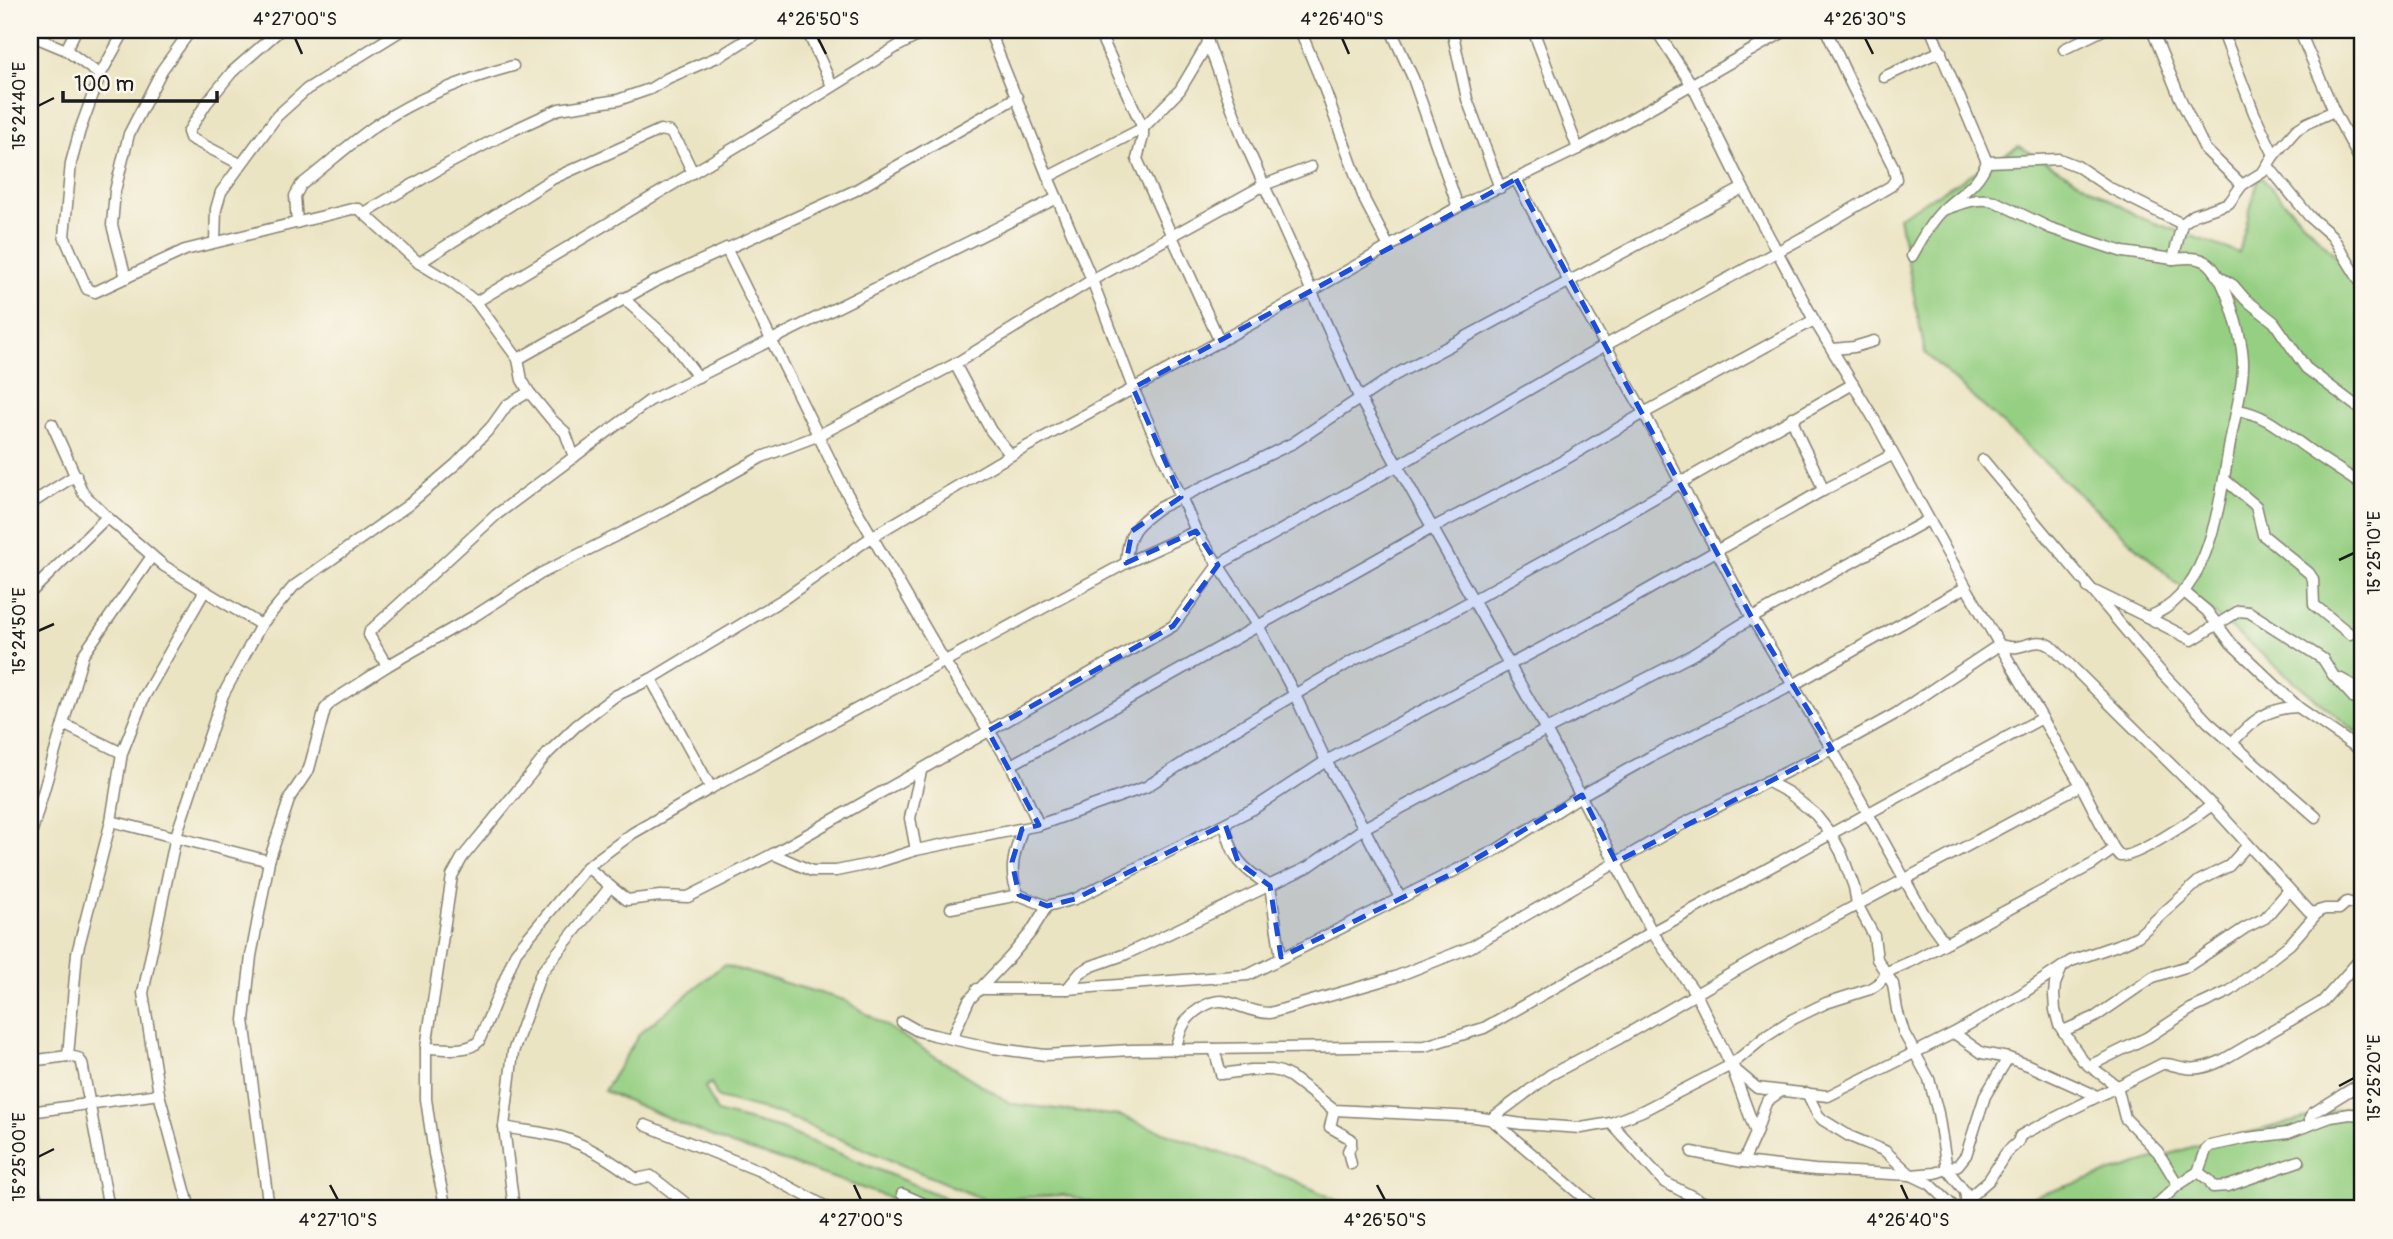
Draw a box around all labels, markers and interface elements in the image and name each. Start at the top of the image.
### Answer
text: 4°27'00"S [253,8,337,31]
text: 4°26'50"S [777,8,859,31]
text: 4°26'40"S [1301,8,1383,31]
text: 4°26'30"S [1824,8,1906,31]
scale bar [63,60,217,104]
text: 15°24'40"E [8,62,31,150]
text: 100 m [74,71,134,98]
text: 15°25'10"E [2363,511,2386,595]
text: 15°24'50"E [8,587,31,675]
text: 15°25'20"E [2363,1034,2386,1122]
text: 15°25'00"E [8,1112,31,1202]
text: 4°27'10"S [299,1209,377,1232]
text: 4°27'00"S [819,1209,903,1232]
text: 4°26'50"S [1344,1209,1426,1232]
text: 4°26'40"S [1867,1209,1949,1232]

